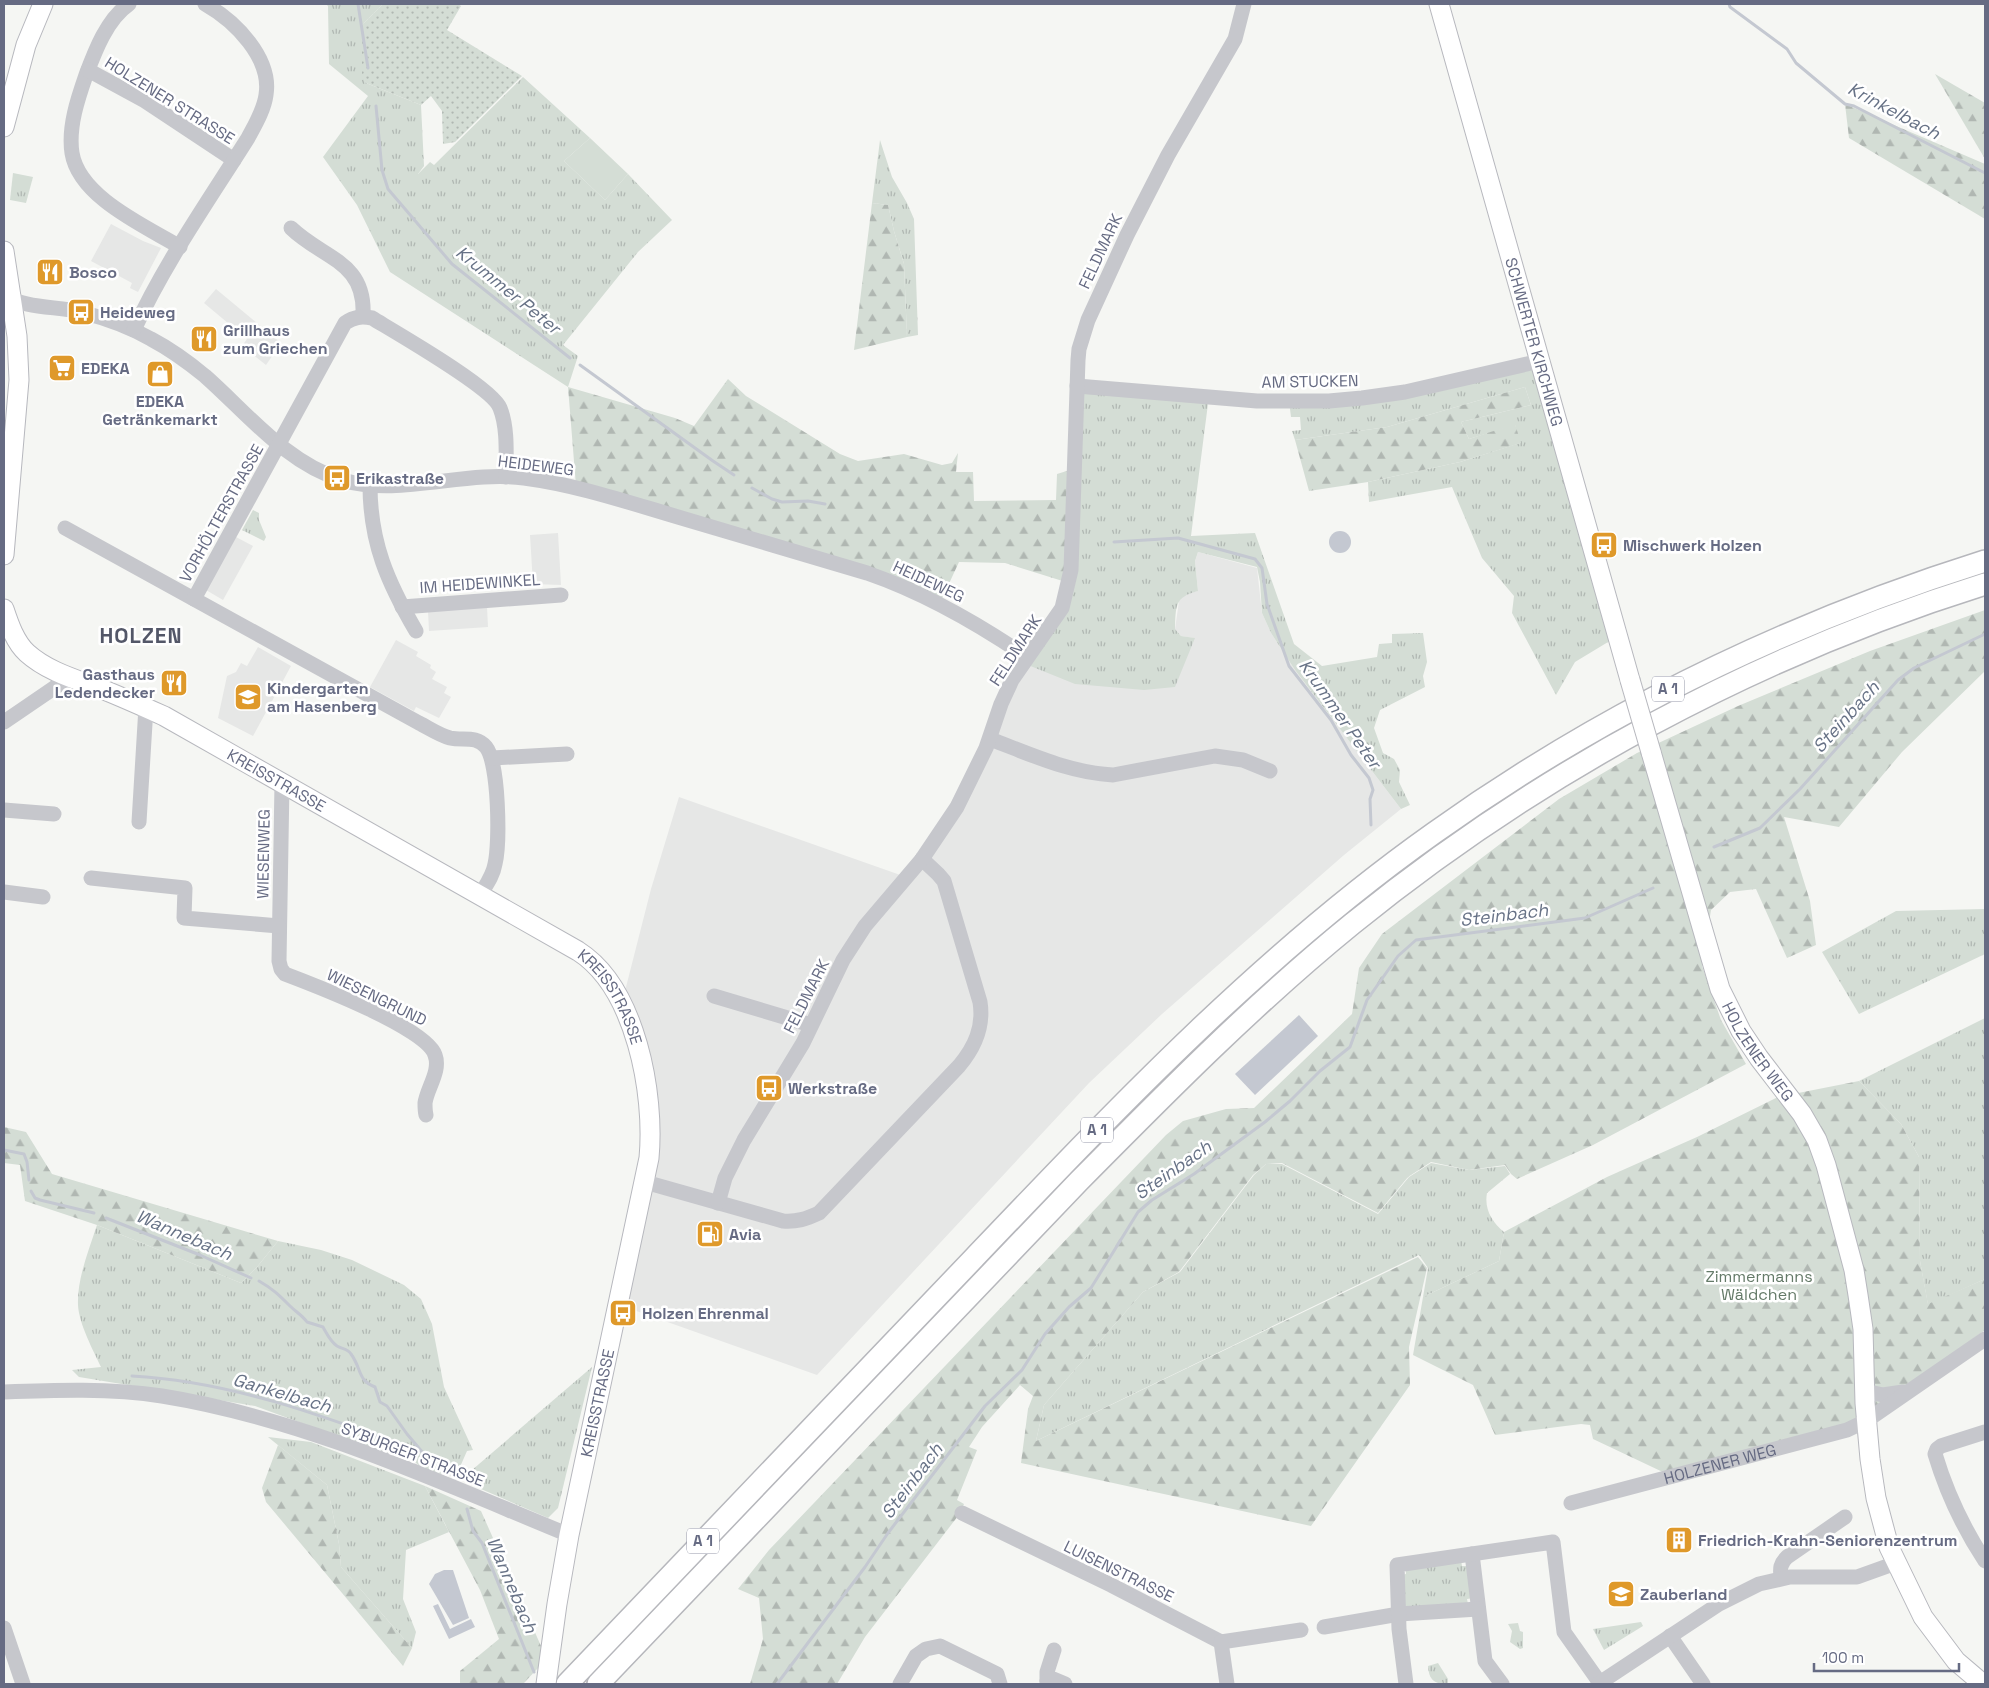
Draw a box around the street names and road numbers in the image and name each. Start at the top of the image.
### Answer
street label: HOLZENER STRASSE [101,52,239,149]
street label: FELDMARK [1074,210,1127,292]
street label: SCHWERTER KIRCHWEG [1500,255,1568,429]
street label: AM STUCKEN [1261,370,1359,393]
street label: VORHÖLTERSTRASSE [175,440,268,586]
street label: HEIDEWEG [497,450,575,481]
street label: HEIDEWEG [890,556,968,607]
street label: IM HEIDEWINKEL [419,569,541,598]
street label: FELDMARK [985,610,1046,690]
road number: A 1 [1652,676,1684,702]
street label: KREISSTRASSE [223,744,329,817]
street label: WIESENWEG [252,809,275,899]
street label: KREISSTRASSE [573,944,647,1047]
street label: FELDMARK [779,955,834,1037]
street label: WIESENGRUND [323,964,430,1031]
street label: HOLZENER WEG [1717,998,1798,1106]
road number: A 1 [1081,1118,1113,1142]
street label: KREISSTRASSE [576,1347,619,1459]
street label: SYBURGER STRASSE [338,1417,487,1491]
street label: HOLZENER WEG [1661,1439,1779,1489]
road number: A 1 [687,1528,719,1554]
street label: LUISENSTRASSE [1060,1536,1177,1607]

